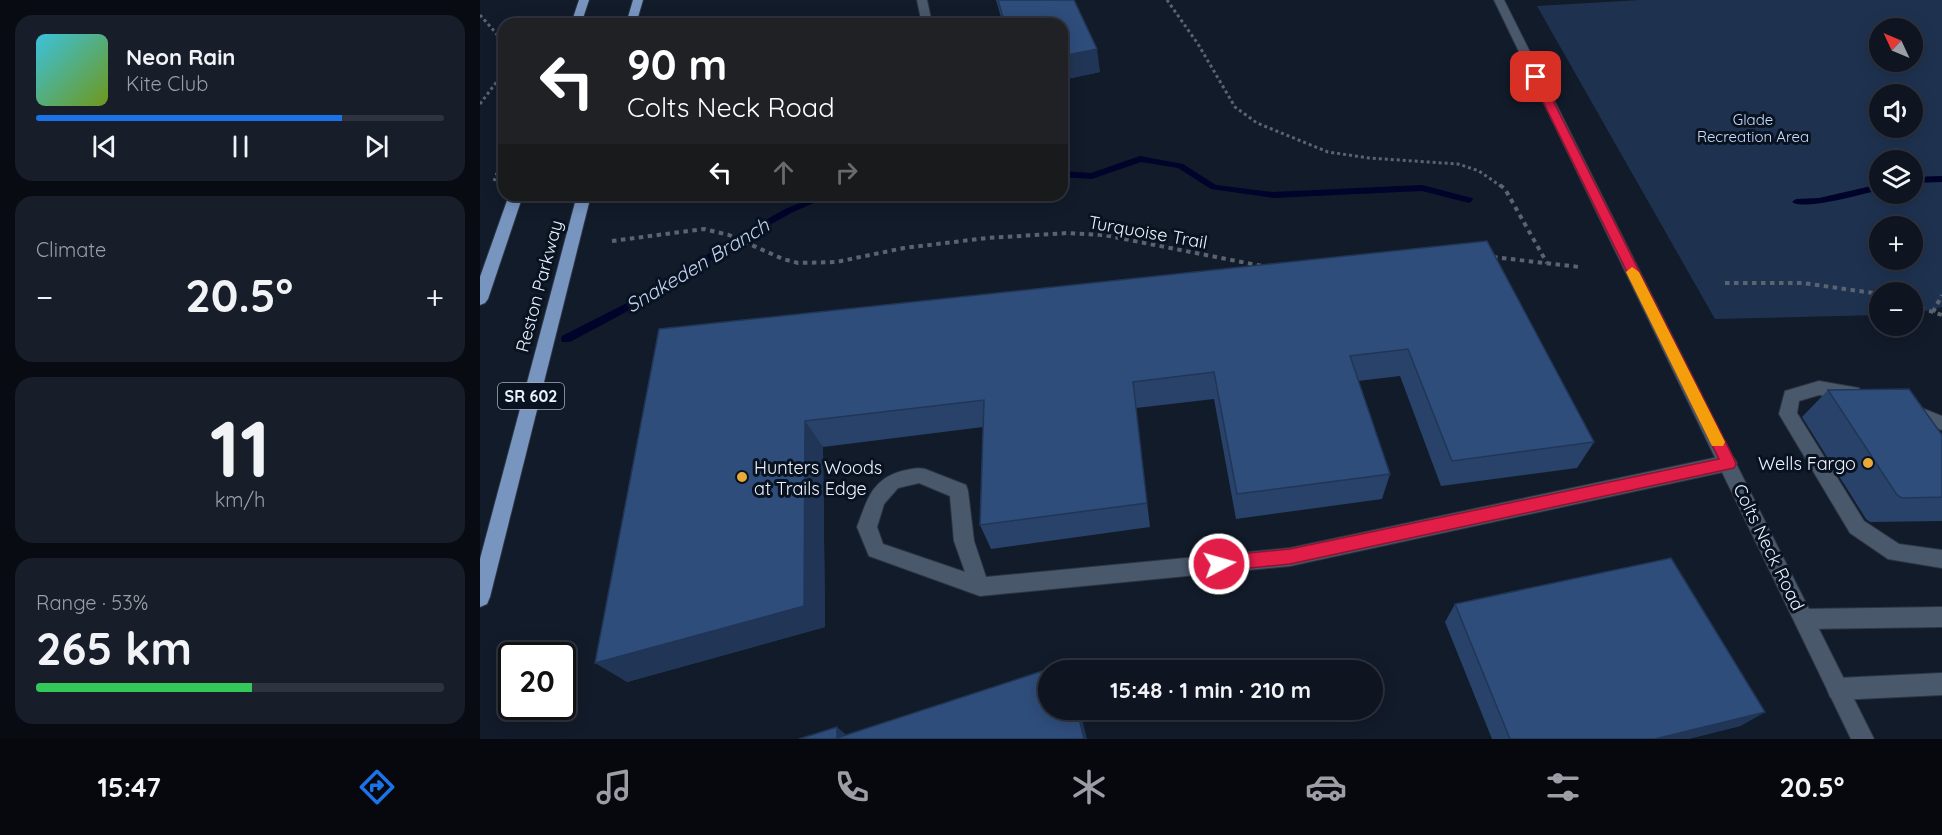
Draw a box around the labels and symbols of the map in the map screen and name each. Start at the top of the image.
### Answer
north arrow [1869,18,1923,72]
pin [1510,51,1561,102]
park label: Glade Recreation Area [1697,110,1809,146]
street label: Turquoise Trail [1087,210,1209,254]
water label: Snakeden Branch [621,212,774,318]
street label: Reston Parkway [510,218,568,354]
road number: SR 602 [498,383,564,409]
place label: Wells Fargo [1758,452,1856,475]
place label: Hunters Woods at Trails Edge [754,456,882,500]
marker: Wells Fargo [1861,456,1875,470]
marker: Hunters Woods at Trails Edge [735,470,749,484]
street label: Colts Neck Road [1728,480,1810,614]
position arrow [1187,532,1251,596]
speed limit sign: 20 [498,642,576,720]

